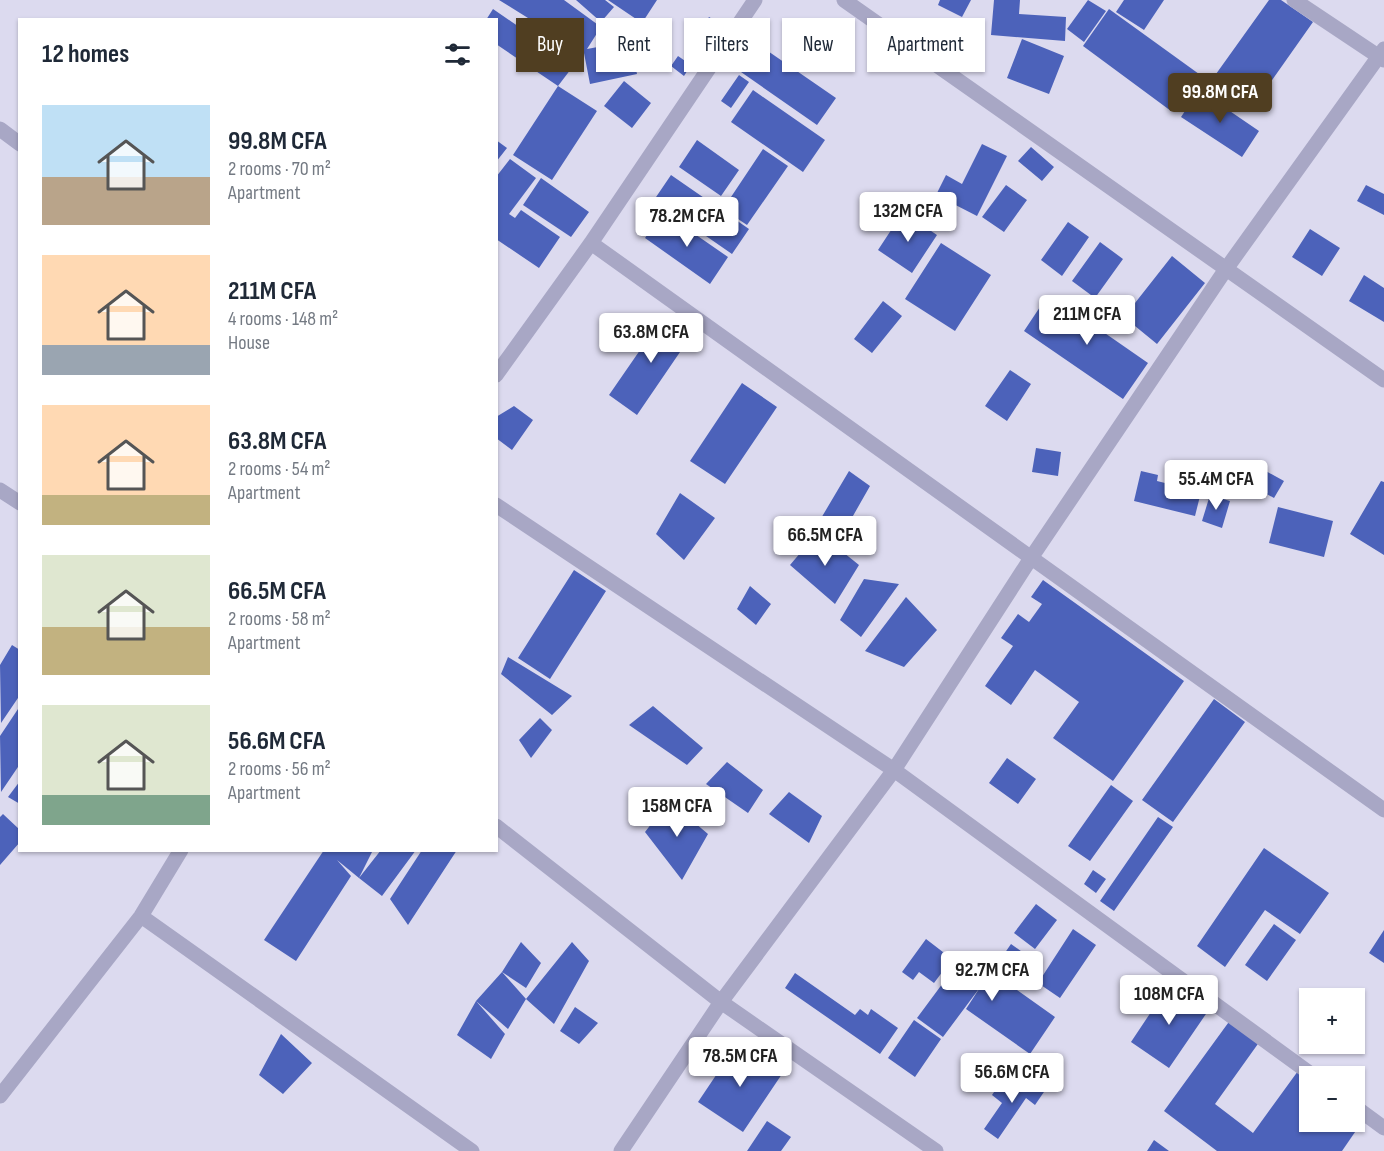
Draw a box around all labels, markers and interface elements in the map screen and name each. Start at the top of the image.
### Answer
chip: Buy [516,18,584,72]
chip: Rent [596,18,672,72]
chip: Filters [684,18,770,72]
chip: New [782,18,855,72]
chip: Apartment [867,18,985,72]
icon: filters [441,38,474,71]
text: 12 homes [42,39,129,70]
pin: 99.8M CFA [1151,73,1289,124]
text: 99.8M CFA [1182,80,1258,104]
text: 99.8M CFA [228,126,327,157]
icon: home [90,129,162,201]
text: 2 rooms · 70 m² [228,157,331,181]
text: Apartment [228,181,301,205]
pin: 132M CFA [846,192,970,243]
pin: 78.2M CFA [618,197,756,248]
text: 132M CFA [874,199,942,223]
text: 78.2M CFA [649,204,725,228]
text: 211M CFA [228,276,316,307]
icon: home [90,279,162,351]
pin: 211M CFA [1025,295,1149,346]
text: 211M CFA [1053,302,1121,326]
text: 4 rooms · 148 m² [228,307,338,331]
pin: 63.8M CFA [582,313,720,364]
text: 63.8M CFA [613,320,689,344]
text: House [228,331,270,355]
text: 63.8M CFA [228,426,326,457]
icon: home [90,429,162,501]
text: 2 rooms · 54 m² [228,457,330,481]
pin: 55.4M CFA [1147,460,1285,511]
text: 55.4M CFA [1179,467,1253,491]
text: Apartment [228,481,301,505]
pin: 66.5M CFA [756,516,894,567]
text: 66.5M CFA [787,523,863,547]
text: 66.5M CFA [228,576,326,607]
icon: home [90,579,162,651]
text: 2 rooms · 58 m² [228,607,331,631]
text: Apartment [228,631,301,655]
text: 56.6M CFA [228,726,325,757]
icon: home [90,729,162,801]
text: 2 rooms · 56 m² [228,757,331,781]
text: Apartment [228,781,301,805]
pin: 158M CFA [615,787,739,838]
text: 158M CFA [642,794,712,818]
pin: 92.7M CFA [923,951,1061,1002]
text: 92.7M CFA [955,958,1029,982]
pin: 108M CFA [1107,975,1231,1026]
text: 108M CFA [1134,982,1204,1006]
map controls [1299,988,1365,1132]
button: + [1299,988,1365,1054]
pin: 78.5M CFA [671,1037,809,1088]
text: 78.5M CFA [703,1044,777,1068]
pin: 56.6M CFA [943,1053,1081,1104]
text: 56.6M CFA [975,1060,1049,1084]
button: − [1299,1066,1365,1132]

